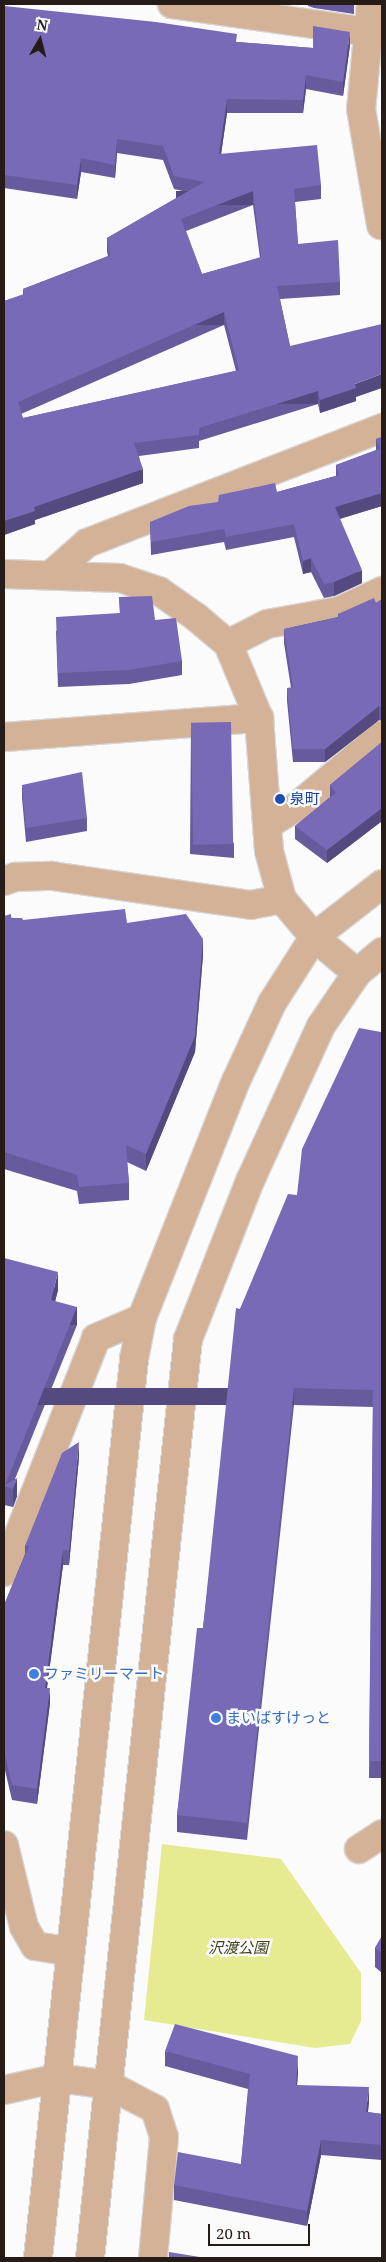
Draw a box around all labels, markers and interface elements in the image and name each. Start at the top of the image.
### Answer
text: N [35,14,49,35]
north arrow [15,15,65,65]
place label: 泉町 [290,790,320,808]
marker: 泉町 [274,793,286,805]
place label: ファミリーマート [44,1665,164,1683]
marker: ファミリーマート [28,1668,40,1680]
place label: まいばすけっと [226,1709,331,1727]
marker: まいばすけっと [210,1712,222,1724]
park label: 沢渡公園 [208,1939,268,1957]
scale bar [211,2214,314,2246]
text: 20 m [216,2223,251,2243]

